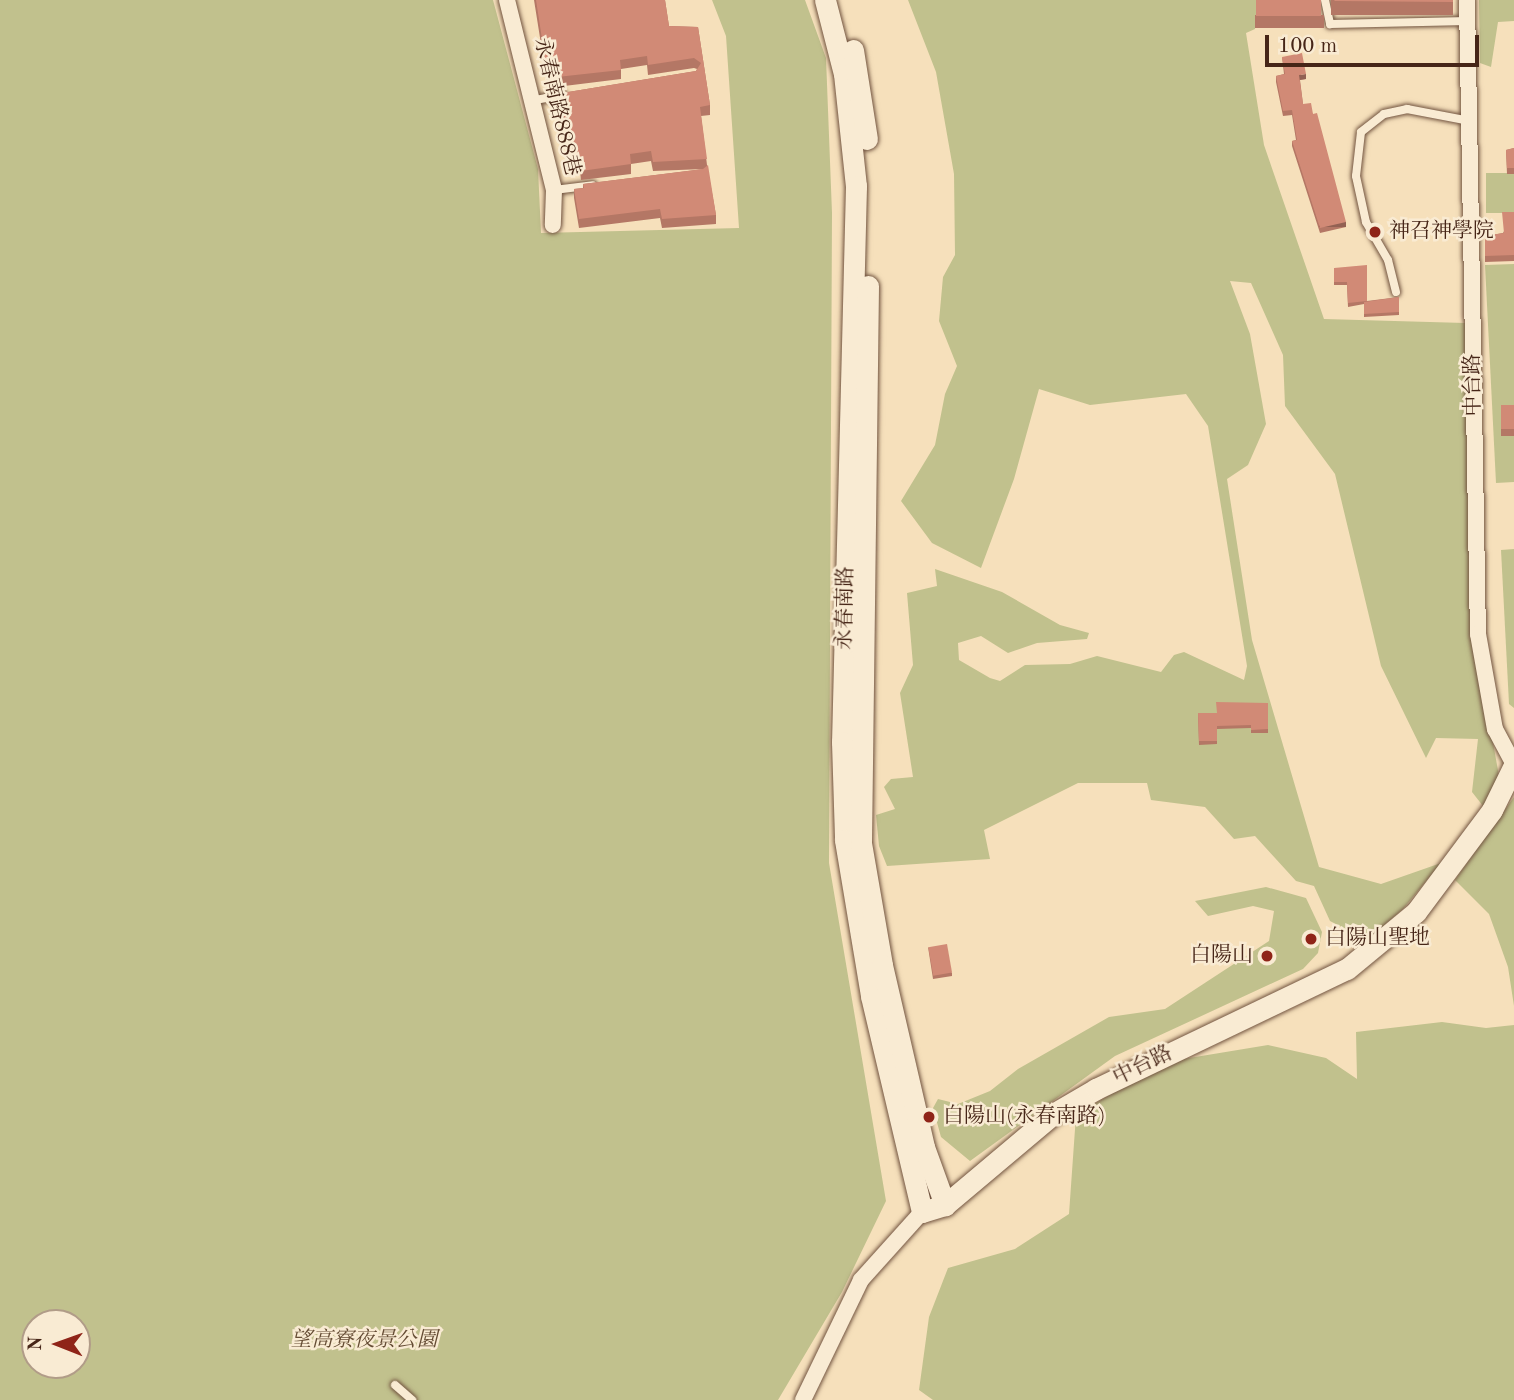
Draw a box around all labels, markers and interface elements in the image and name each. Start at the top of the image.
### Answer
scale bar [1269,21,1482,65]
street label: 永春南路888巷 [528,35,584,179]
text: 100 m [1278,36,1337,57]
place label: 神召神學院 [1389,219,1494,245]
marker: 神召神學院 [1367,224,1383,240]
street label: 中台路 [1461,353,1487,417]
street label: 永春南路 [833,566,859,650]
place label: 白陽山聖地 [1325,926,1430,952]
marker: 白陽山聖地 [1303,931,1319,947]
place label: 白陽山 [1190,943,1253,969]
marker: 白陽山 [1259,948,1275,964]
street label: 中台路 [1109,1041,1177,1091]
place label: 白陽山(永春南路) [943,1104,1106,1130]
marker: 白陽山(永春南路) [921,1109,937,1125]
north arrow [21,1309,91,1379]
park label: 望高寮夜景公園 [291,1328,437,1354]
text: N [27,1336,46,1351]

